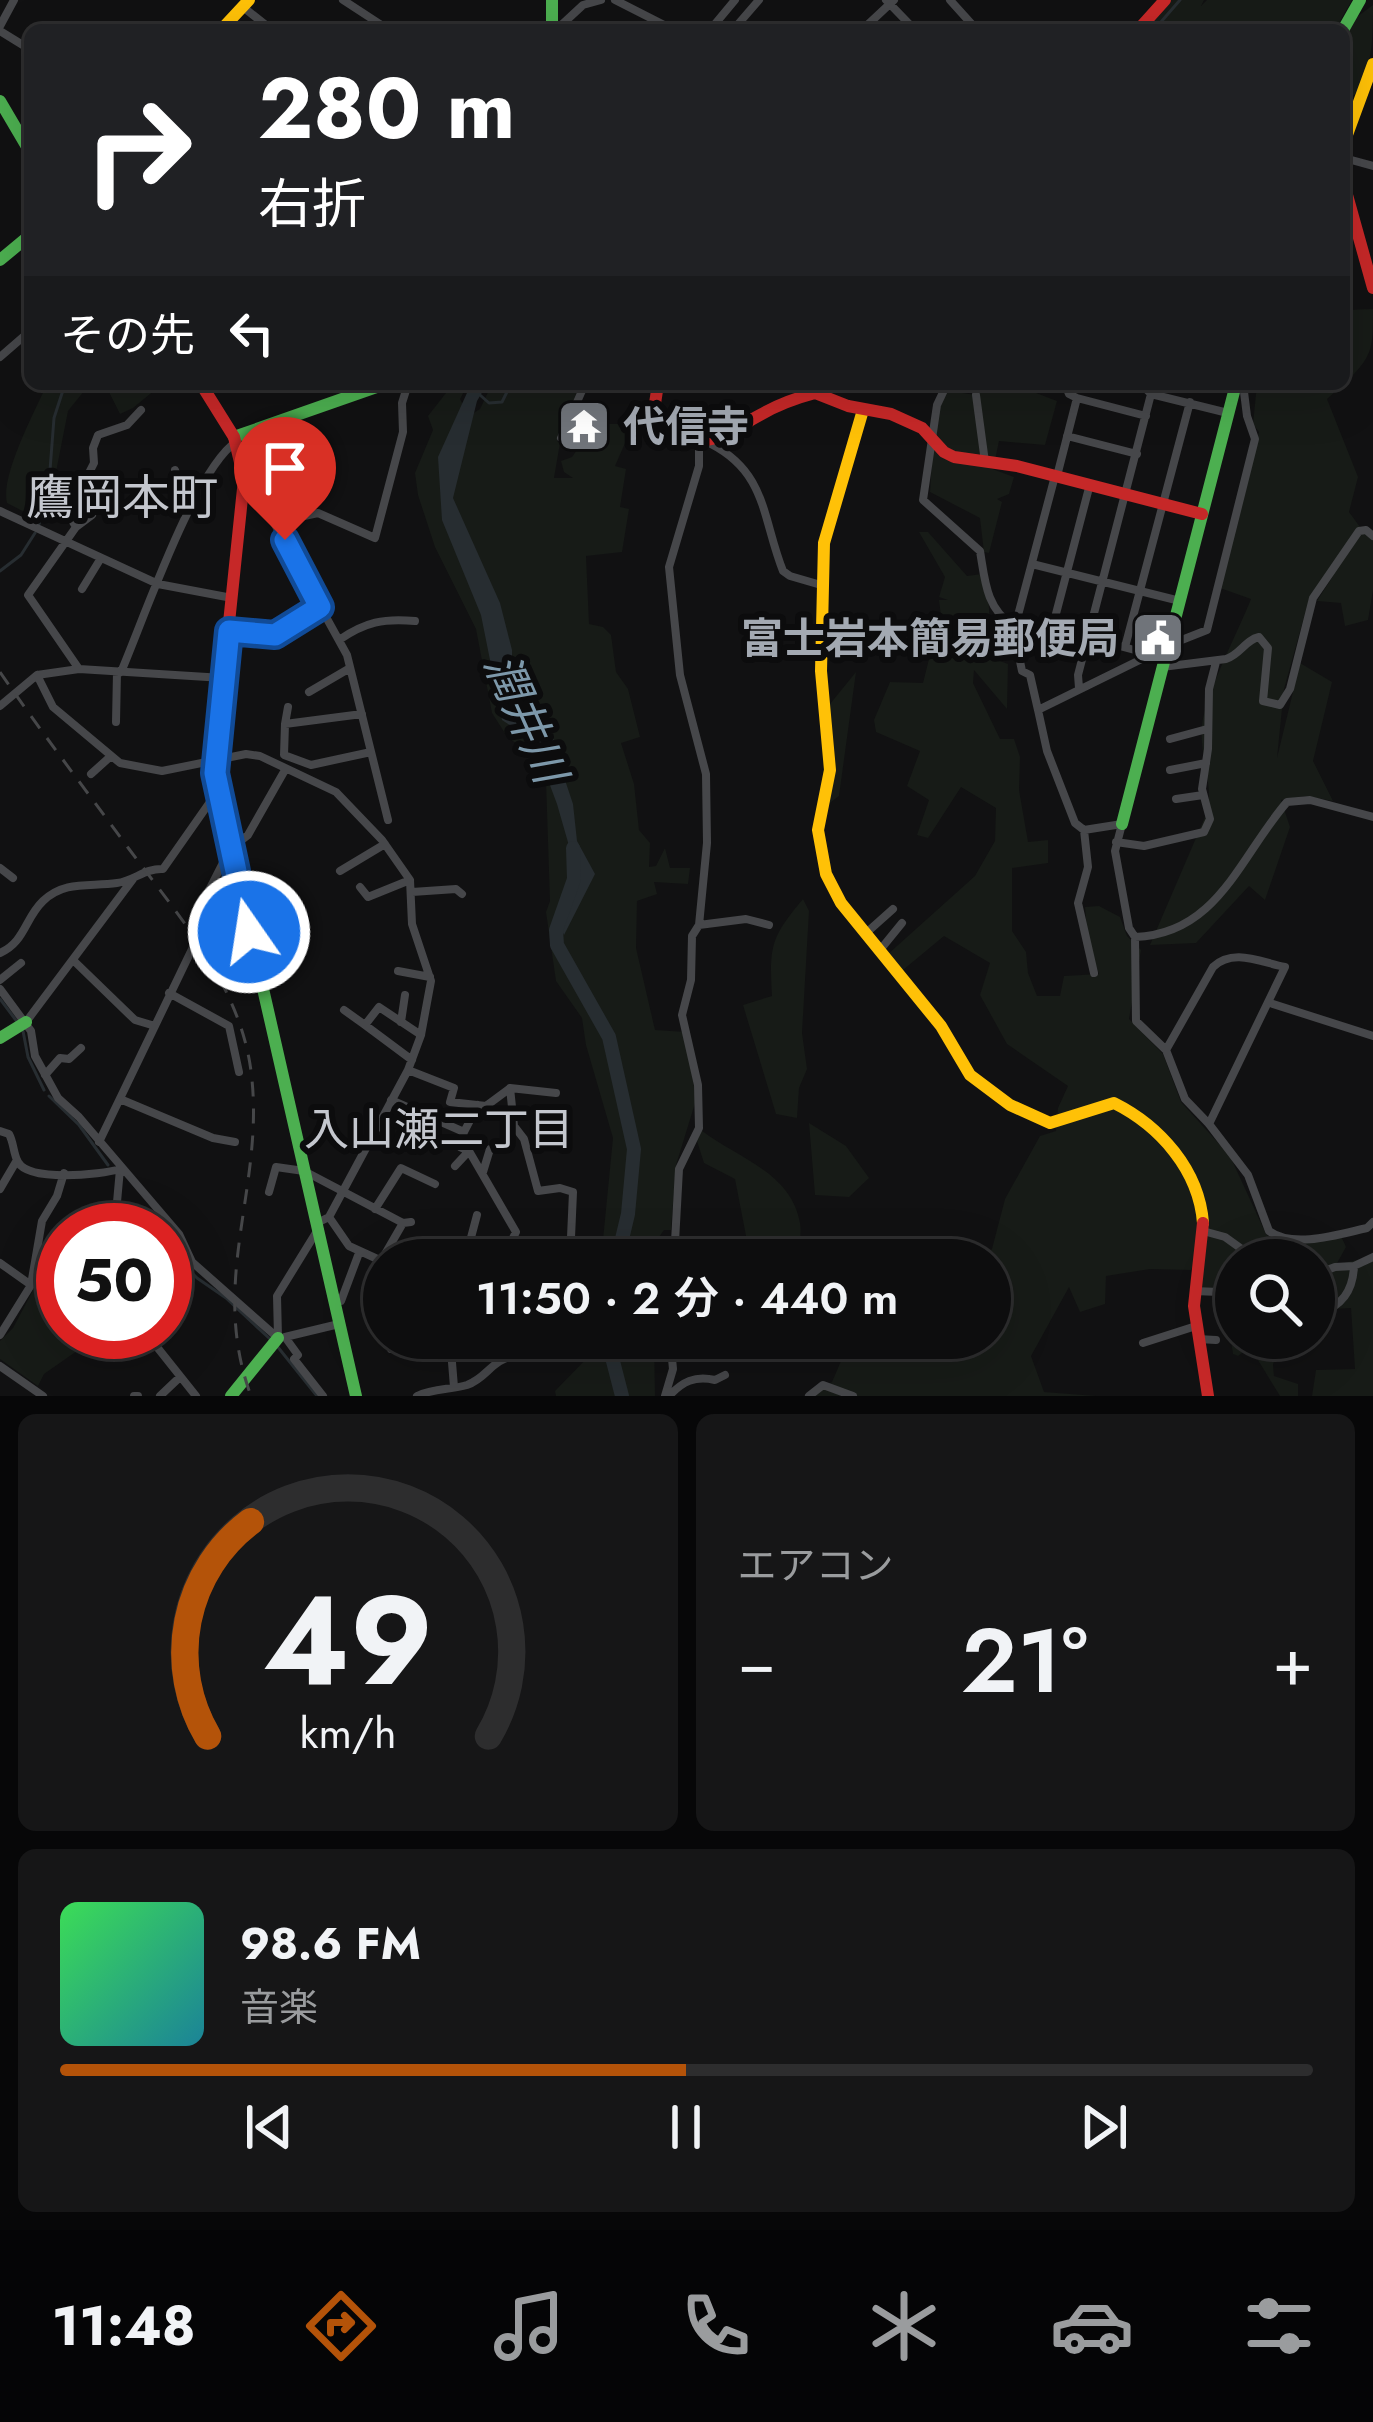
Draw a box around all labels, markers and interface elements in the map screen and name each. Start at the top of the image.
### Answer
text: 280 m [258,48,515,170]
icon: right [60,72,216,228]
text: 右折 [258,165,366,243]
icon: left [219,300,285,366]
text: その先 [60,303,195,368]
place label: 代信寺 [623,396,749,457]
temple icon: 代信寺 [556,398,612,454]
pin [234,417,336,540]
icon: arrive [252,435,318,501]
district label: 鷹岡本町 [26,463,218,532]
place label: 富士岩本簡易郵便局 [741,608,1119,669]
public building icon: 富士岩本簡易郵便局 [1130,610,1186,666]
water label: 潤井川 [468,643,584,797]
position arrow [186,869,312,995]
district label: 入山瀬二丁目 [304,1097,574,1162]
speed limit sign: 50 [36,1203,192,1359]
map controls [1215,1239,1335,1359]
button: search [1215,1239,1335,1359]
text: 11:50 · 2 分 · 440 m [476,1266,898,1331]
text: エアコン [738,1537,894,1594]
text: 49 [262,1551,433,1732]
text: 21° [961,1596,1088,1726]
text: − [738,1614,776,1710]
text: + [1272,1614,1313,1710]
text: km/h [299,1701,396,1763]
text: 98.6 FM [240,1911,421,1976]
text: 音楽 [240,1979,318,2036]
icon: previous [236,2094,302,2160]
icon: pause [653,2094,719,2160]
icon: next [1071,2094,1137,2160]
icon: directions [299,2284,383,2368]
icon: music [487,2284,571,2368]
icon: phone [674,2284,758,2368]
icon: climate [862,2284,946,2368]
icon: car [1050,2284,1134,2368]
icon: filters [1237,2284,1321,2368]
text: 11:48 [52,2287,196,2365]

